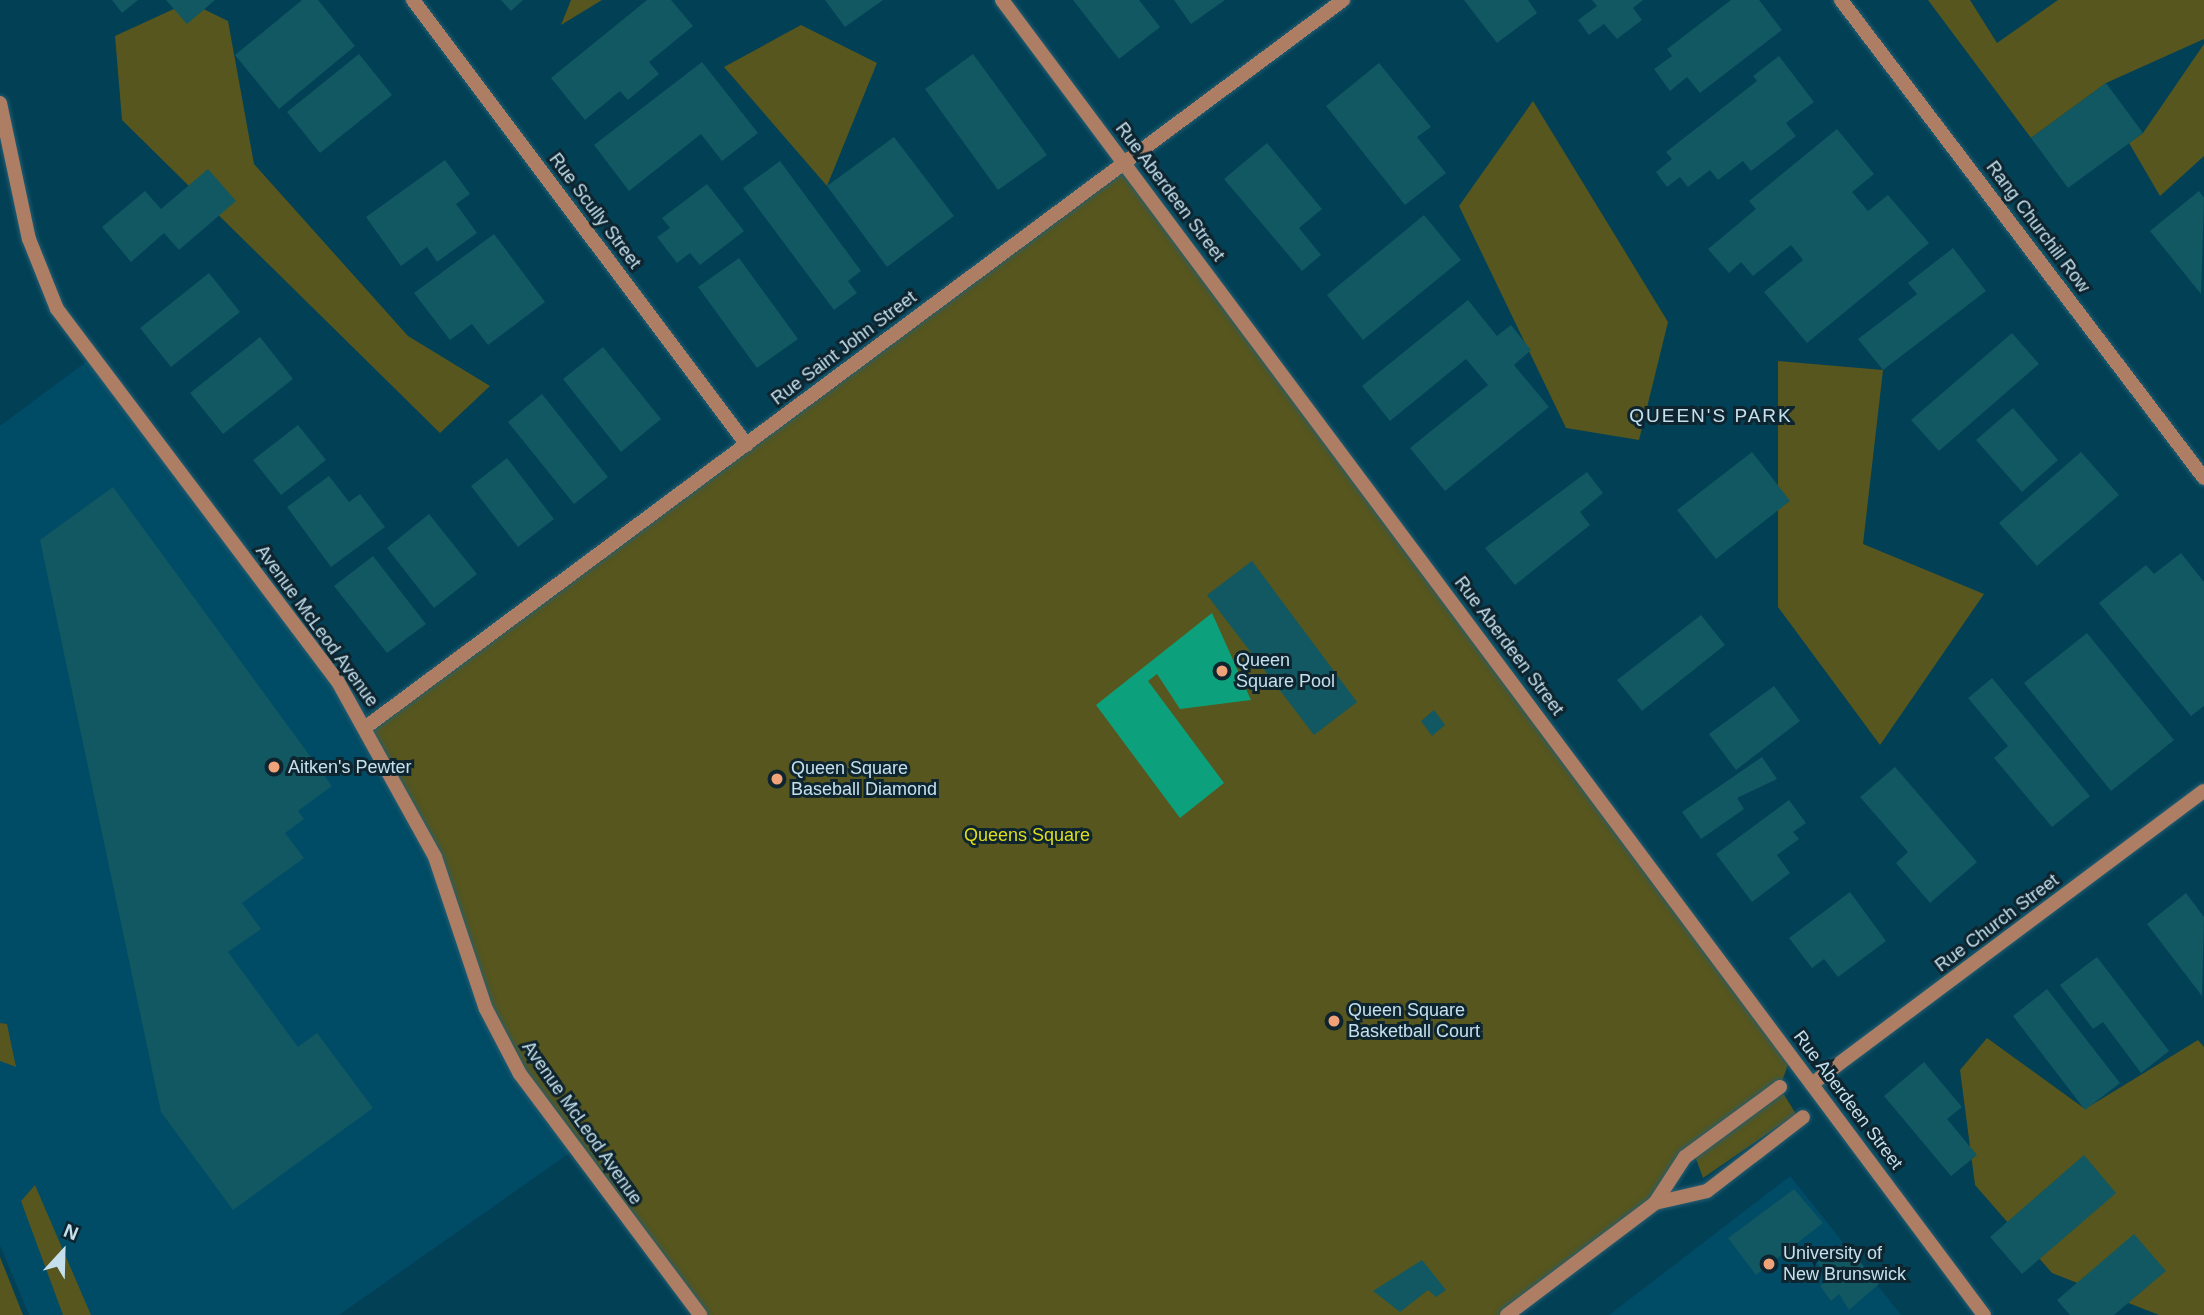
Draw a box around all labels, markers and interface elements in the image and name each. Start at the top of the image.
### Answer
street label: Rue Aberdeen Street [1110,118,1230,266]
street label: Rue Scully Street [545,149,645,273]
street label: Rang Churchill Row [1982,157,2094,297]
street label: Rue Saint John Street [767,286,921,410]
district label: QUEEN'S PARK [1631,405,1791,427]
street label: Avenue McLeod Avenue [251,541,383,711]
street label: Rue Aberdeen Street [1449,572,1569,720]
place label: Queen Square Pool [1236,650,1335,692]
marker: Queen Square Pool [1214,663,1230,679]
place label: Aitken's Pewter [288,756,411,778]
place label: Queen Square Baseball Diamond [791,758,937,800]
marker: Aitken's Pewter [266,759,282,775]
marker: Queen Square Baseball Diamond [769,771,785,787]
park label: Queens Square [964,824,1090,846]
street label: Rue Church Street [1931,870,2063,976]
place label: Queen Square Basketball Court [1348,1000,1480,1042]
marker: Queen Square Basketball Court [1326,1013,1342,1029]
street label: Rue Aberdeen Street [1788,1026,1908,1174]
street label: Avenue McLeod Avenue [517,1037,647,1209]
north arrow [28,1217,98,1287]
text: N [61,1220,81,1244]
place label: University of New Brunswick [1783,1243,1906,1286]
marker: University of New Brunswick [1761,1256,1777,1272]

